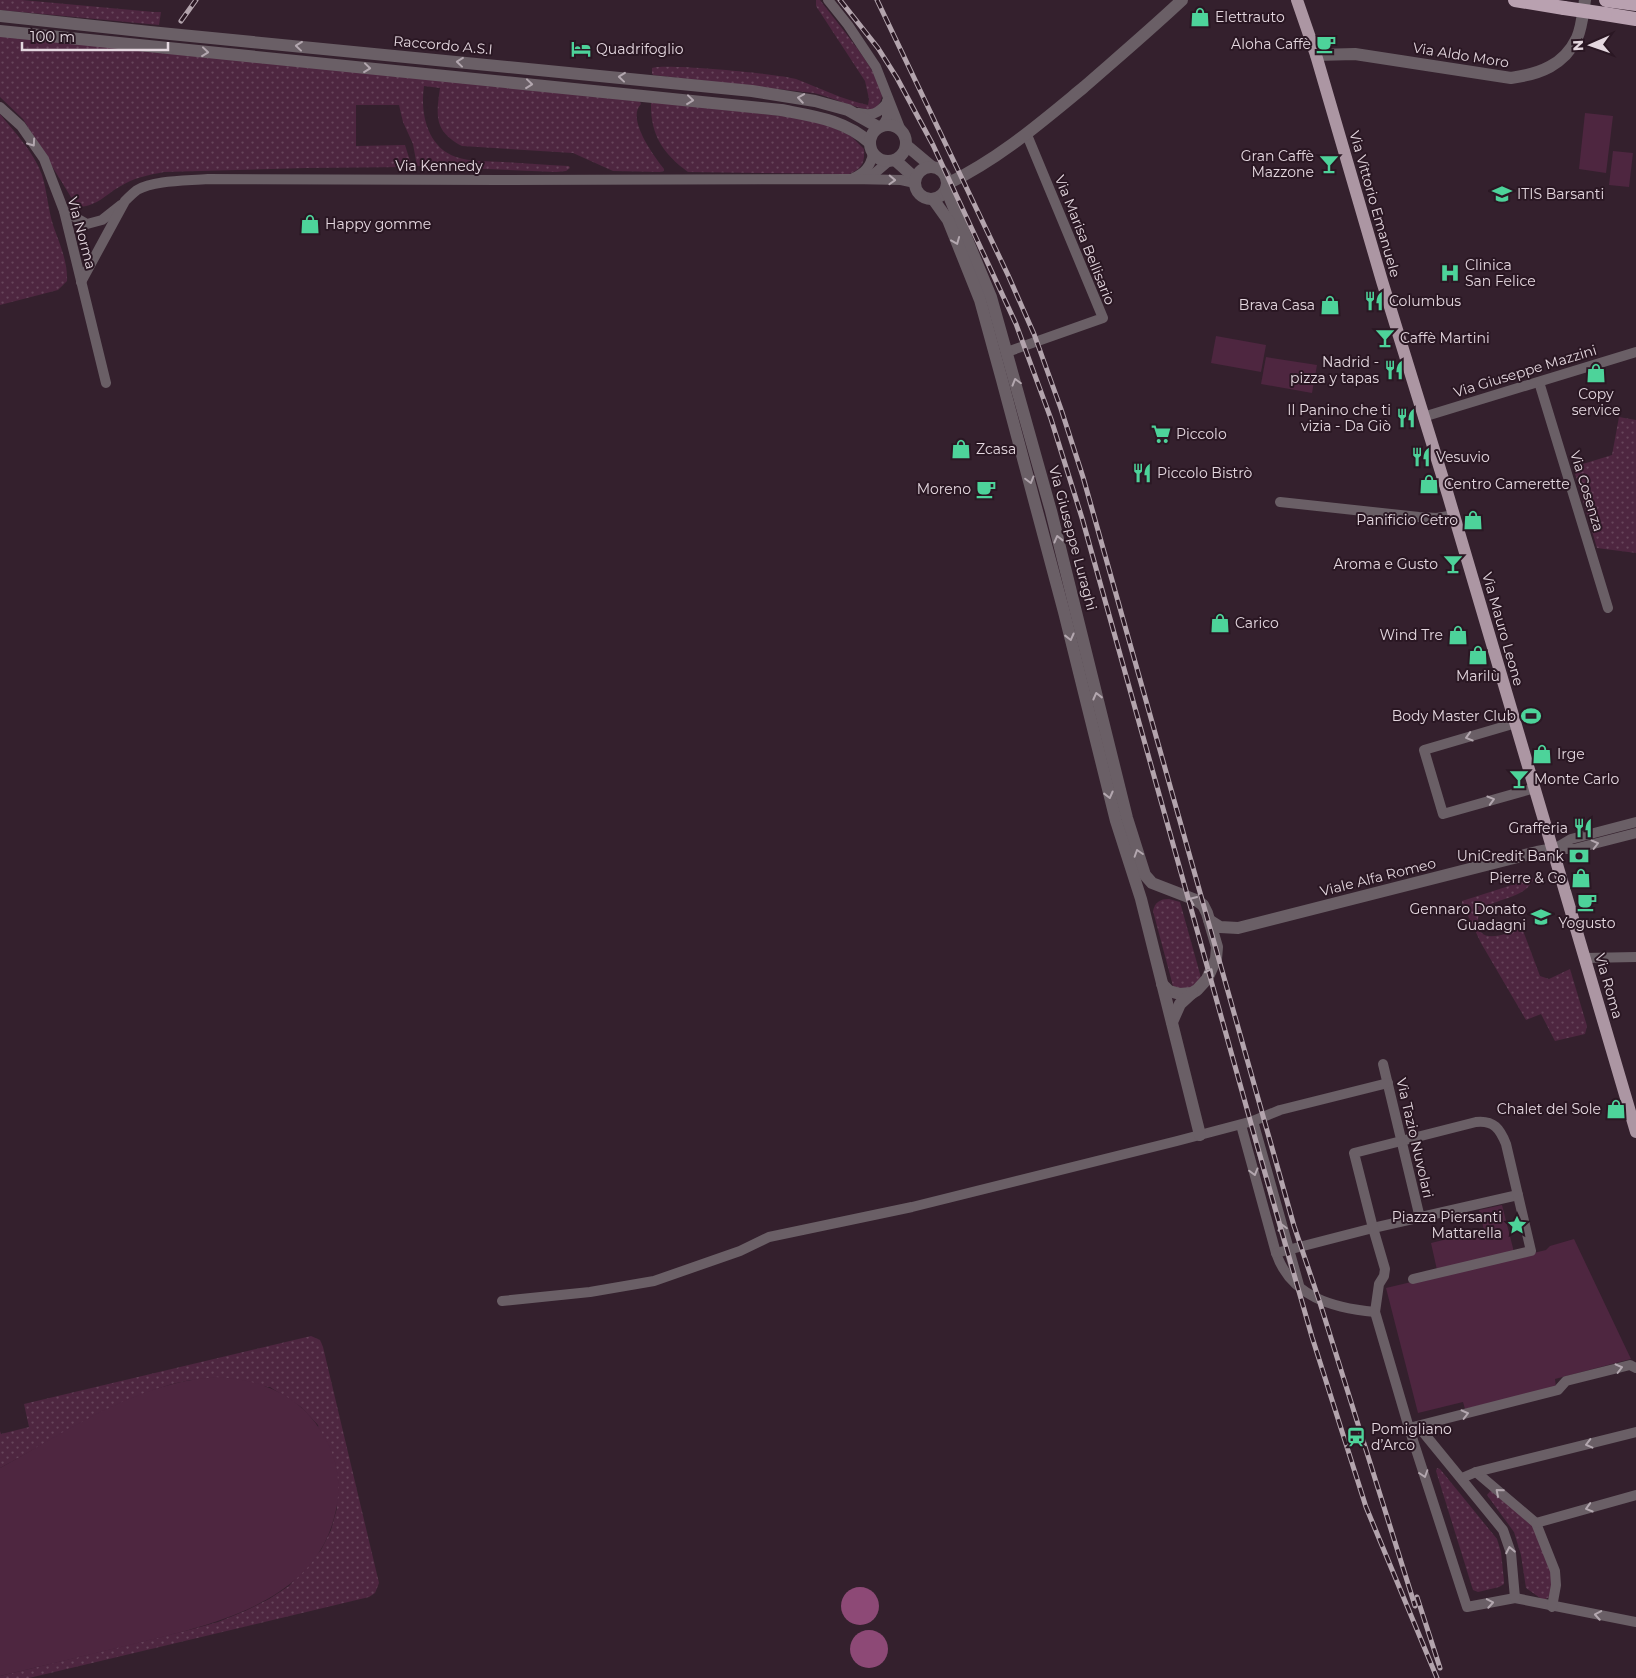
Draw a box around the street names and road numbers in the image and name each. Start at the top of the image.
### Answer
street label: Raccordo A.S.I [393,32,493,58]
street label: Via Aldo Moro [1412,38,1511,72]
street label: Via Vittorio Emanuele [1345,129,1405,279]
street label: Via Kennedy [395,157,483,175]
street label: Via Marisa Bellisario [1051,172,1119,308]
street label: Via Norma [64,195,100,271]
street label: Via Giuseppe Mazzini [1451,341,1599,401]
street label: Via Cosenza [1566,448,1608,534]
street label: Via Giuseppe Luraghi [1045,464,1101,612]
street label: Via Mauro Leone [1478,570,1528,688]
street label: Viale Alfa Romeo [1318,854,1438,900]
street label: Via Roma [1591,951,1627,1021]
street label: Via Tazio Nuvolari [1392,1076,1438,1200]

